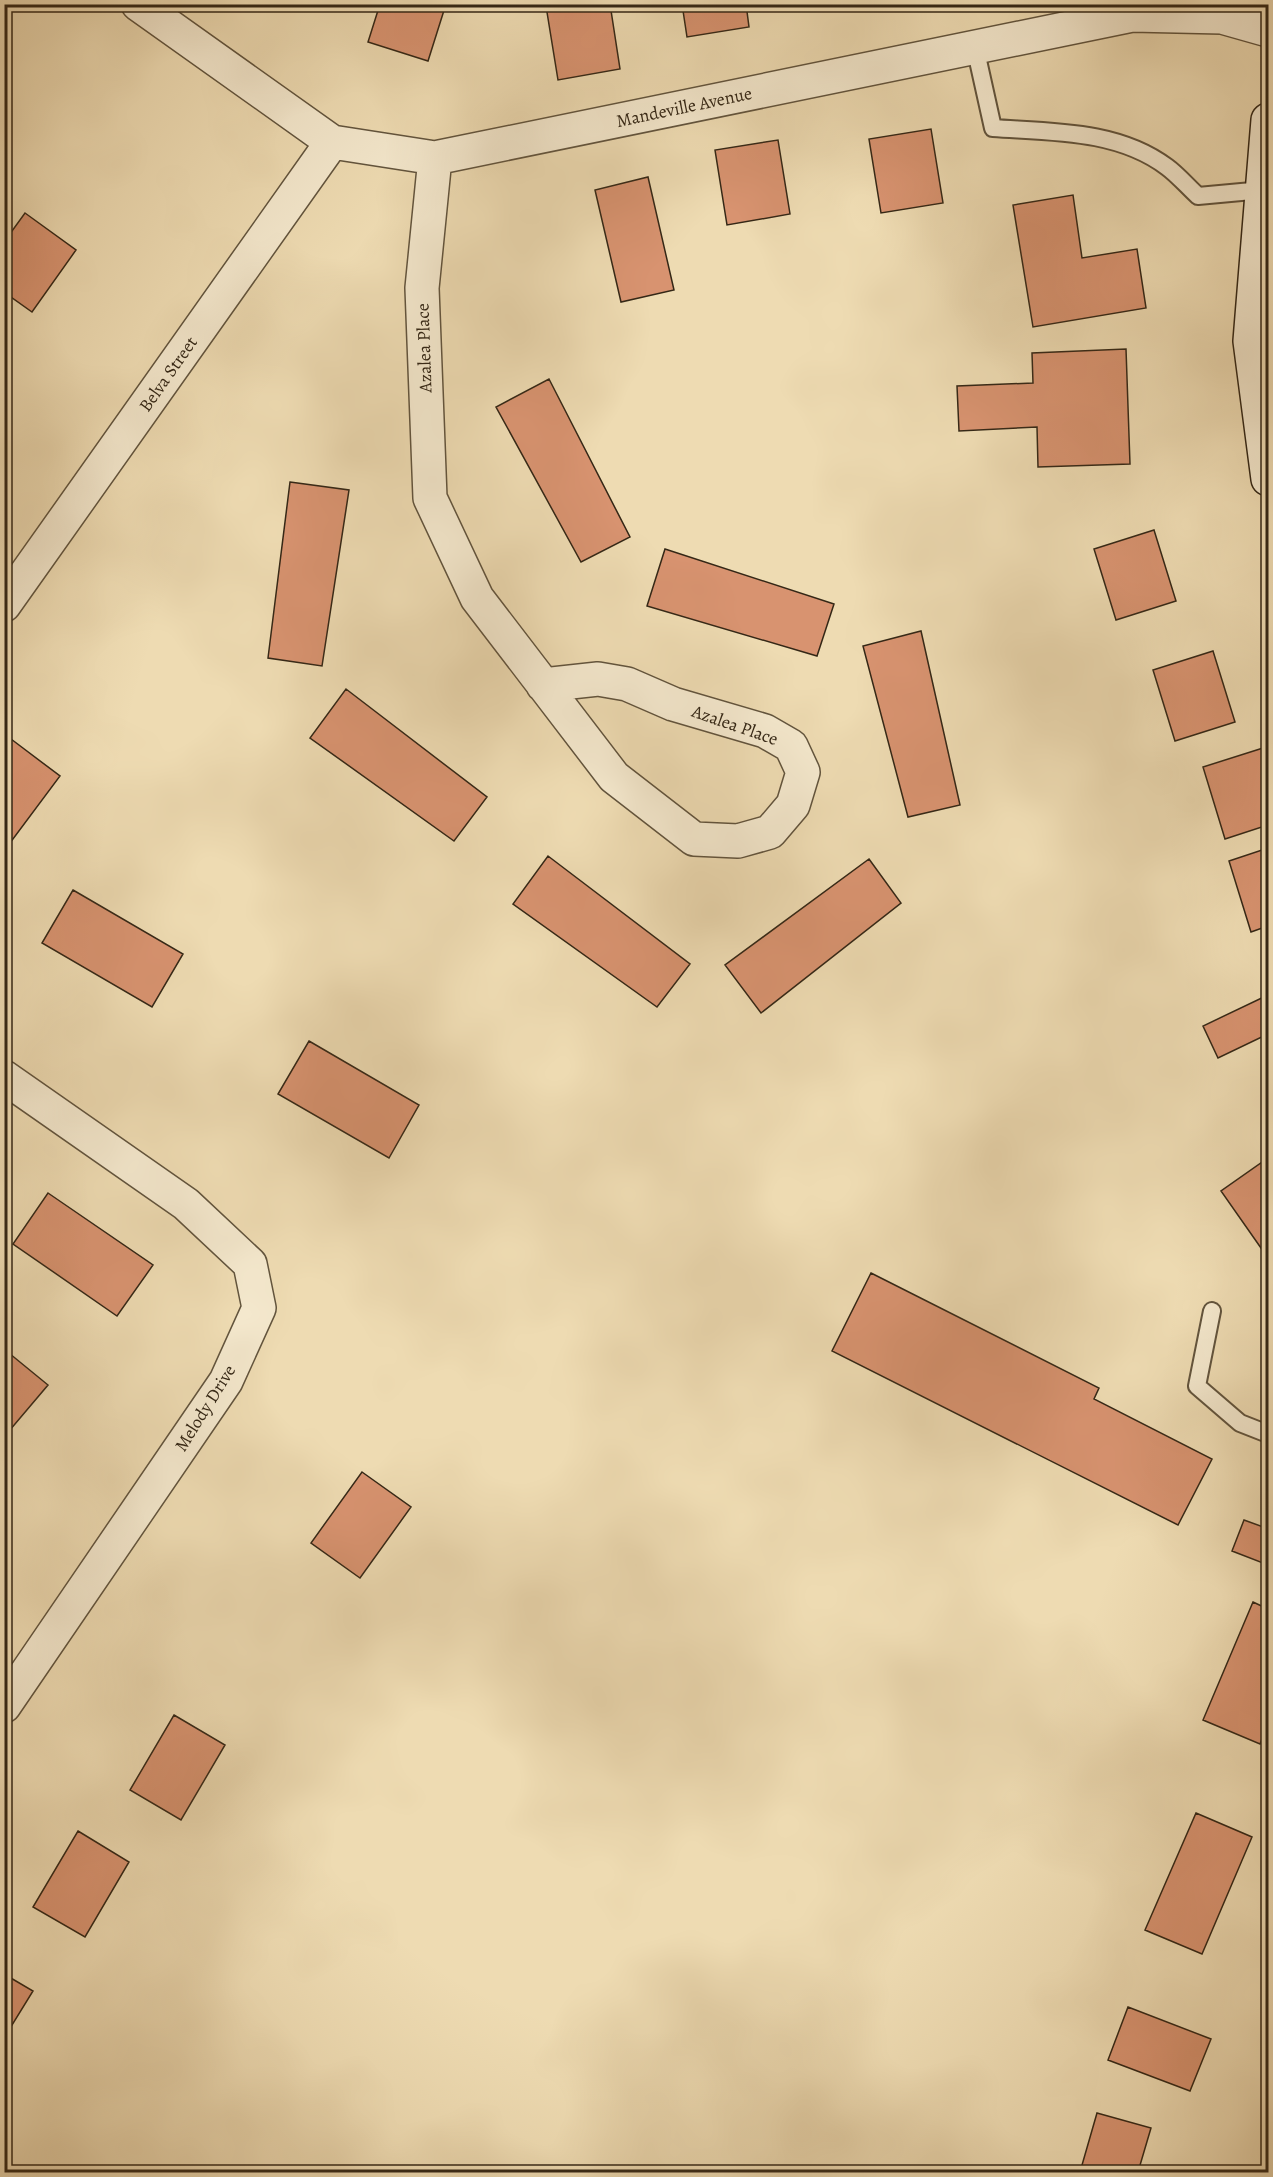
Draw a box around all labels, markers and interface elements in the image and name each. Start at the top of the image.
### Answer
street label: Mandeville Avenue [614,81,754,133]
street label: Azalea Place [410,303,438,394]
street label: Belva Street [133,331,203,417]
street label: Azalea Place [688,699,781,751]
street label: Melody Drive [169,1360,241,1456]

